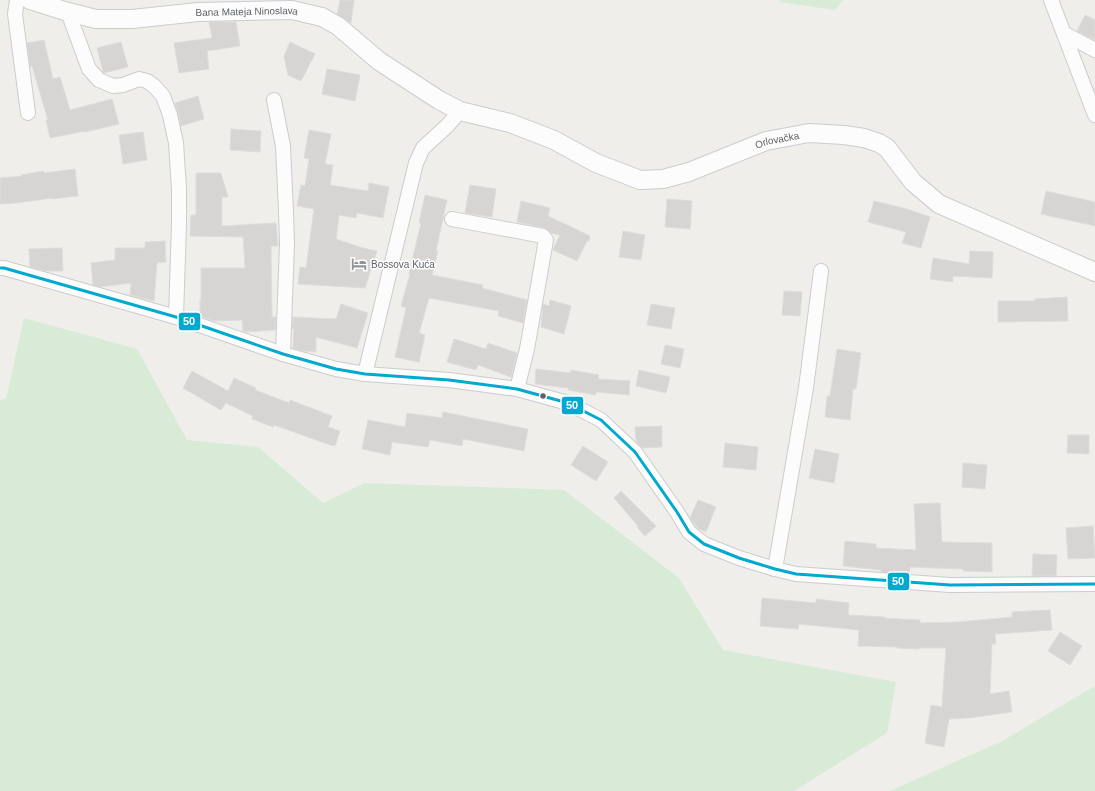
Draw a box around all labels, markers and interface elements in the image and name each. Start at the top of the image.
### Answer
street label: Bana Mateja Ninoslava [195,5,300,18]
street label: Orlovačka [753,130,800,151]
hotel icon: Bossova Kuća [350,255,368,273]
place label: Bossova Kuća [371,259,435,270]
line badge: 50 [178,312,201,331]
text: 50 [183,315,195,327]
unlabelled marker [538,391,548,401]
line badge: 50 [561,396,584,415]
text: 50 [566,399,578,411]
line badge: 50 [887,572,910,591]
text: 50 [892,575,904,587]

